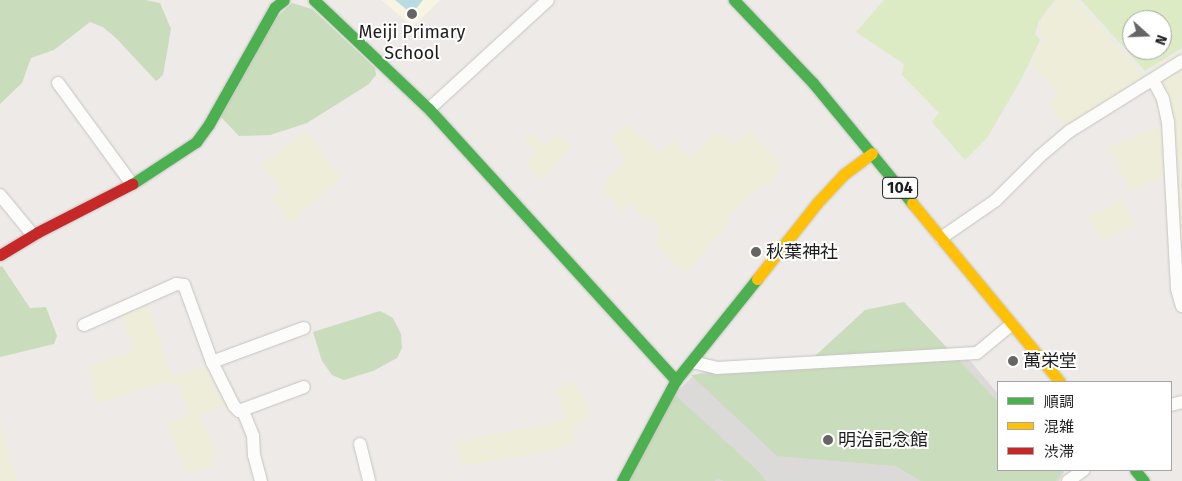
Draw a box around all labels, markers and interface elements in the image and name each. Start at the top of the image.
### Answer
marker: Meiji Primary School [406,8,418,20]
north arrow [1122,10,1172,60]
place label: Meiji Primary School [359,22,465,64]
text: N [1151,33,1170,47]
road number: 104 [881,174,919,202]
place label: 秋葉神社 [766,241,838,263]
marker: 秋葉神社 [750,246,762,258]
place label: 萬栄堂 [1023,350,1077,372]
marker: 萬栄堂 [1007,355,1019,367]
legend [997,381,1172,471]
text: 順調 [1044,393,1074,411]
text: 混雑 [1044,418,1074,436]
place label: 明治記念館 [838,429,928,451]
marker: 明治記念館 [822,434,834,446]
text: 渋滞 [1044,443,1074,461]

